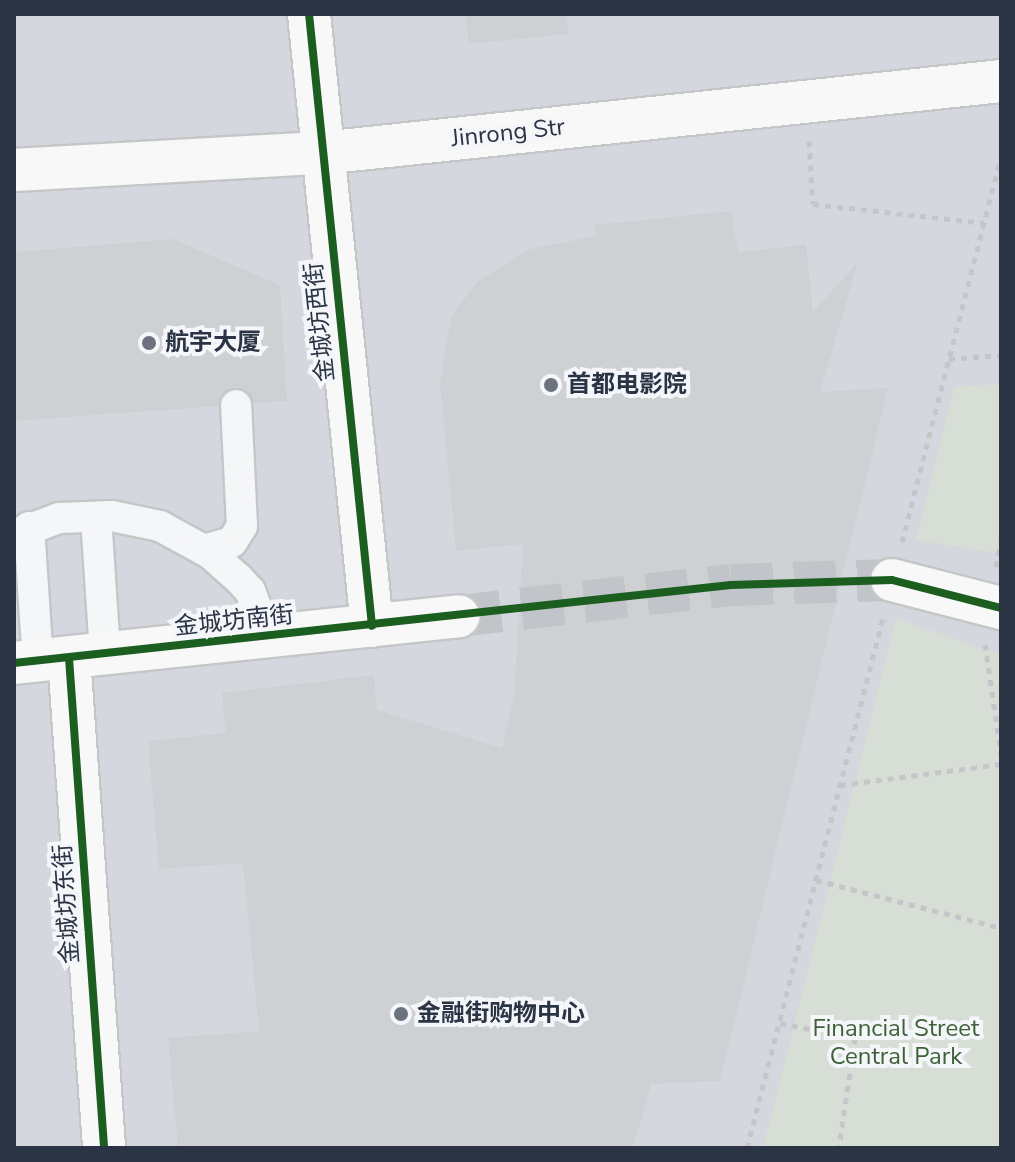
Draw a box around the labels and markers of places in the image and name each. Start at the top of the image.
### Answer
place label: 航宇大厦 [165,329,261,357]
marker: 航宇大厦 [140,334,158,352]
place label: 首都电影院 [567,371,687,399]
marker: 首都电影院 [542,376,560,394]
place label: 金融街购物中心 [417,1000,585,1028]
marker: 金融街购物中心 [392,1005,410,1023]

